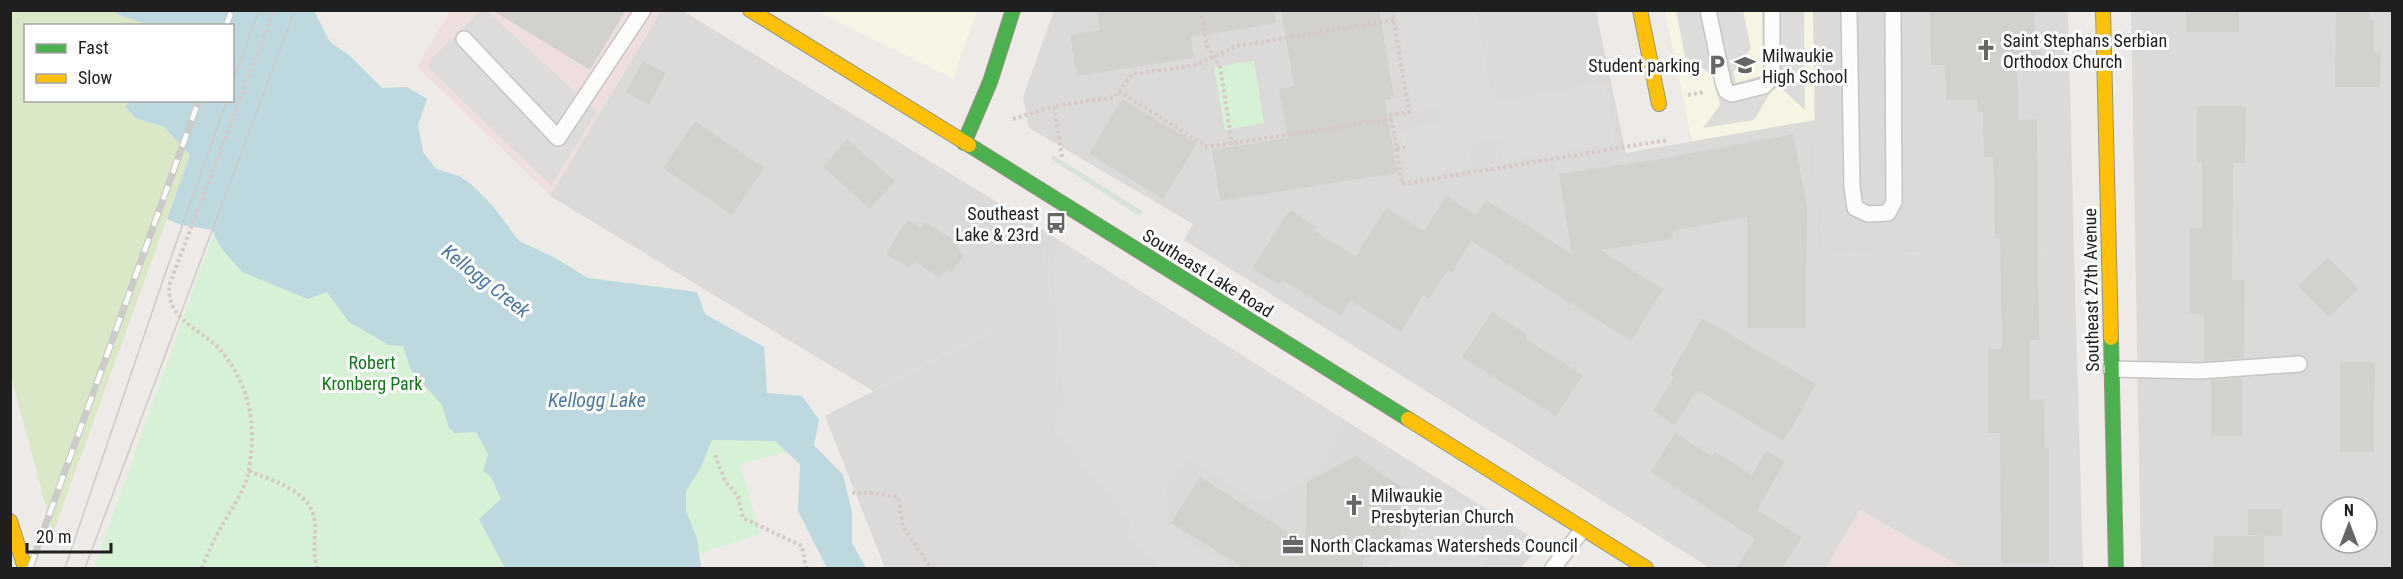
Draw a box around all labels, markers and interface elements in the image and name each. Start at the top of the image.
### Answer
legend [24,24,234,102]
place label: Saint Stephans Serbian Orthodox Church [2003,30,2167,72]
text: Fast [78,37,109,58]
church icon: Saint Stephans Serbian Orthodox Church [1974,38,1998,62]
place label: Milwaukie High School [1762,45,1848,87]
parking icon: Student parking [1705,53,1729,77]
school or university icon: Milwaukie High School [1733,53,1757,77]
place label: Student parking [1588,55,1700,76]
text: Slow [78,67,113,88]
place label: Southeast Lake & 23rd [955,203,1039,245]
street label: Southeast 27th Avenue [2079,208,2103,372]
bus stop icon: Southeast Lake & 23rd [1044,211,1068,235]
street label: Southeast Lake Road [1139,224,1277,322]
water label: Kellogg Creek [437,239,536,324]
park label: Robert Kronberg Park [322,352,422,394]
water label: Kellogg Lake [548,388,646,412]
place label: Milwaukie Presbyterian Church [1371,485,1514,527]
church icon: Milwaukie Presbyterian Church [1342,493,1366,517]
north arrow [2319,495,2379,555]
text: N [2344,501,2354,520]
scale bar [27,516,111,554]
text: 20 m [36,526,71,547]
office icon: North Clackamas Watersheds Council [1281,533,1305,557]
place label: North Clackamas Watersheds Council [1310,535,1578,556]

